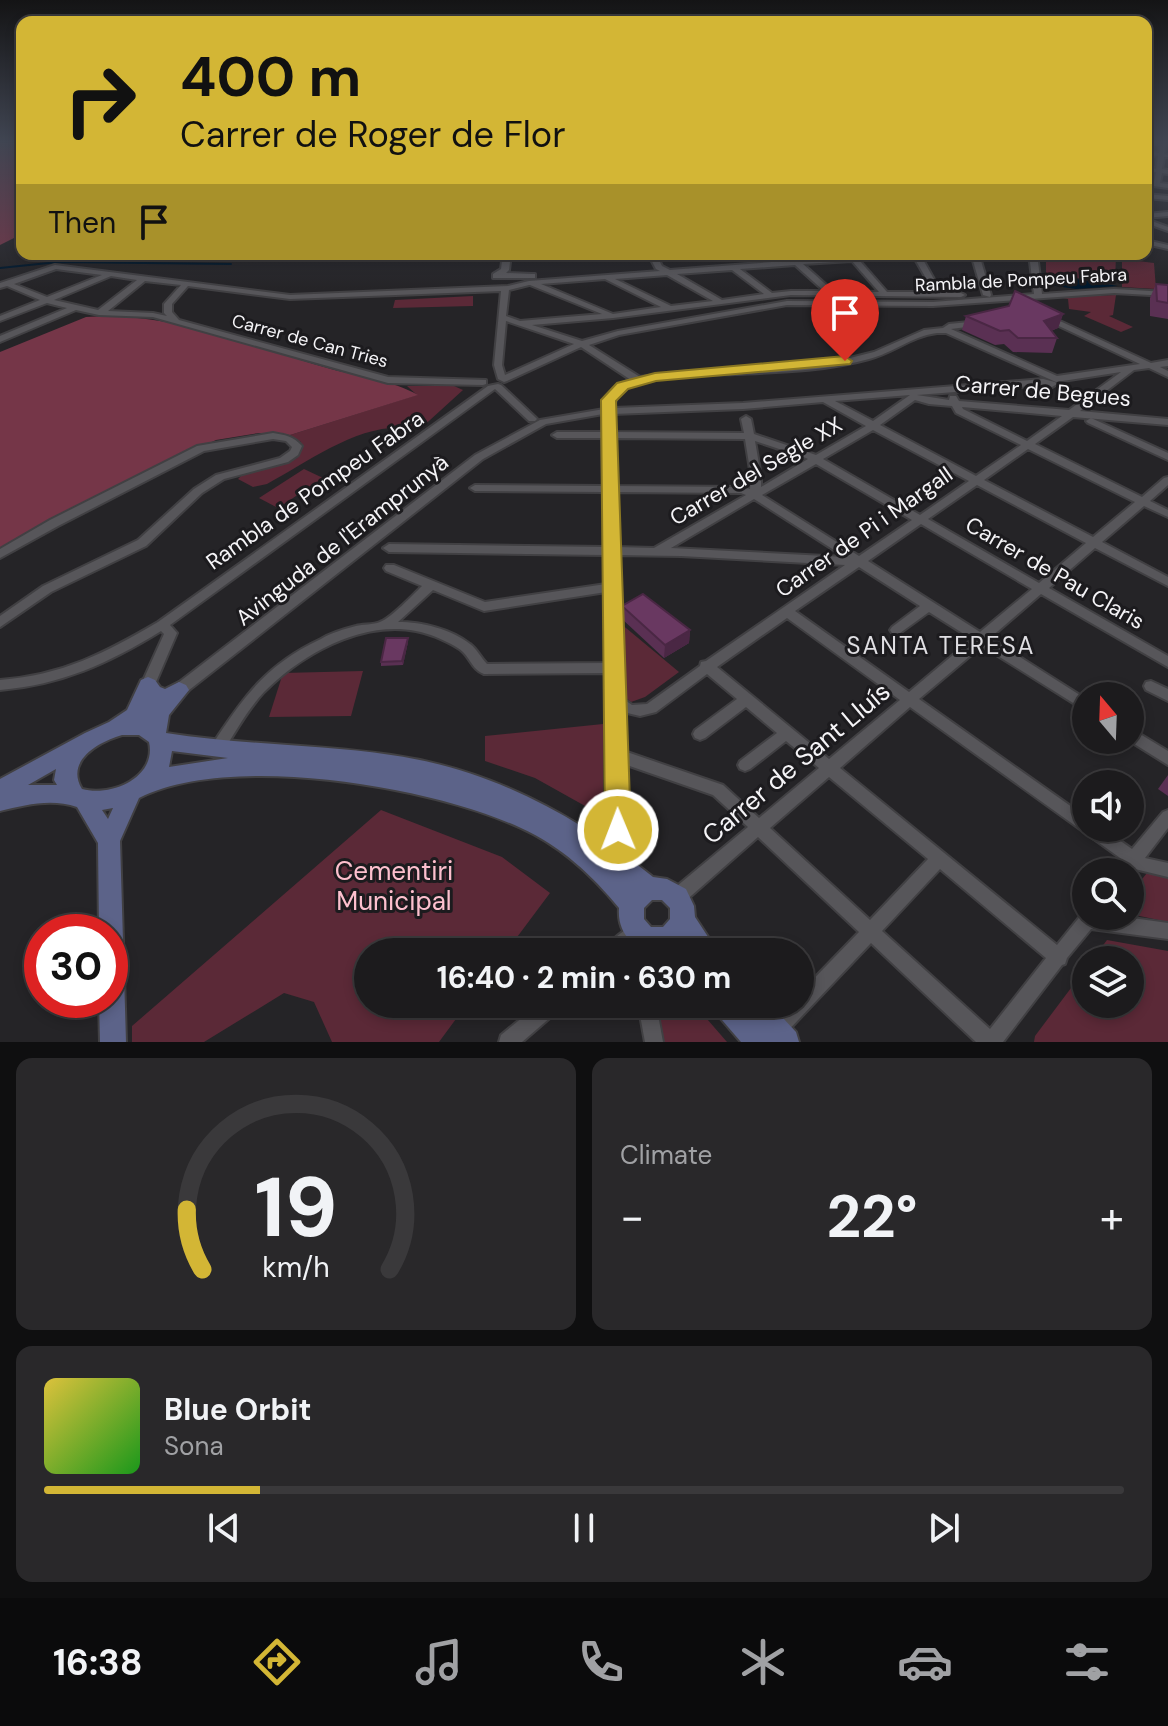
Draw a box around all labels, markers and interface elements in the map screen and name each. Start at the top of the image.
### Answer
text: 400 m [180,40,361,113]
icon: right [48,48,152,152]
text: Carrer de Roger de Flor [180,111,565,158]
icon: arrive [132,200,176,244]
text: Then [48,203,116,242]
street label: Rambla de Pompeu Fabra [914,262,1128,298]
pin [811,279,879,361]
icon: arrive [823,291,867,335]
street label: Carrer de Can Tries [229,309,391,373]
street label: Carrer de Begues [954,369,1132,413]
street label: Rambla de Pompeu Fabra [200,404,430,576]
street label: Carrer del Segle XX [665,410,847,532]
street label: Avinguda de l'Eramprunyà [230,448,454,632]
street label: Carrer de Pi i Margall [770,460,958,604]
street label: Carrer de Pau Claris [960,510,1150,636]
district label: SANTA TERESA [846,630,1036,661]
street label: Carrer de Sant Lluís [695,674,897,852]
north arrow [1072,682,1144,754]
map controls [1072,682,1144,1018]
button: sound [1072,770,1144,842]
position arrow [576,788,660,872]
park label: Cementiri Municipal [335,854,453,918]
button: search [1072,858,1144,930]
speed limit sign: 30 [24,914,128,1018]
button: layers [1072,946,1144,1018]
text: 16:40 · 2 min · 630 m [437,958,731,997]
text: Climate [620,1138,712,1172]
text: 19 [254,1153,338,1262]
text: 22° [826,1177,918,1256]
text: − [620,1188,644,1246]
text: + [1100,1188,1124,1246]
text: km/h [262,1249,330,1286]
text: Blue Orbit [164,1390,311,1429]
text: Sona [164,1429,224,1463]
icon: previous [202,1506,246,1550]
icon: pause [562,1506,606,1550]
icon: next [922,1506,966,1550]
icon: directions [249,1634,305,1690]
icon: music [411,1634,467,1690]
icon: phone [573,1634,629,1690]
icon: climate [735,1634,791,1690]
icon: car [897,1634,953,1690]
icon: filters [1059,1634,1115,1690]
text: 16:38 [53,1639,143,1686]

